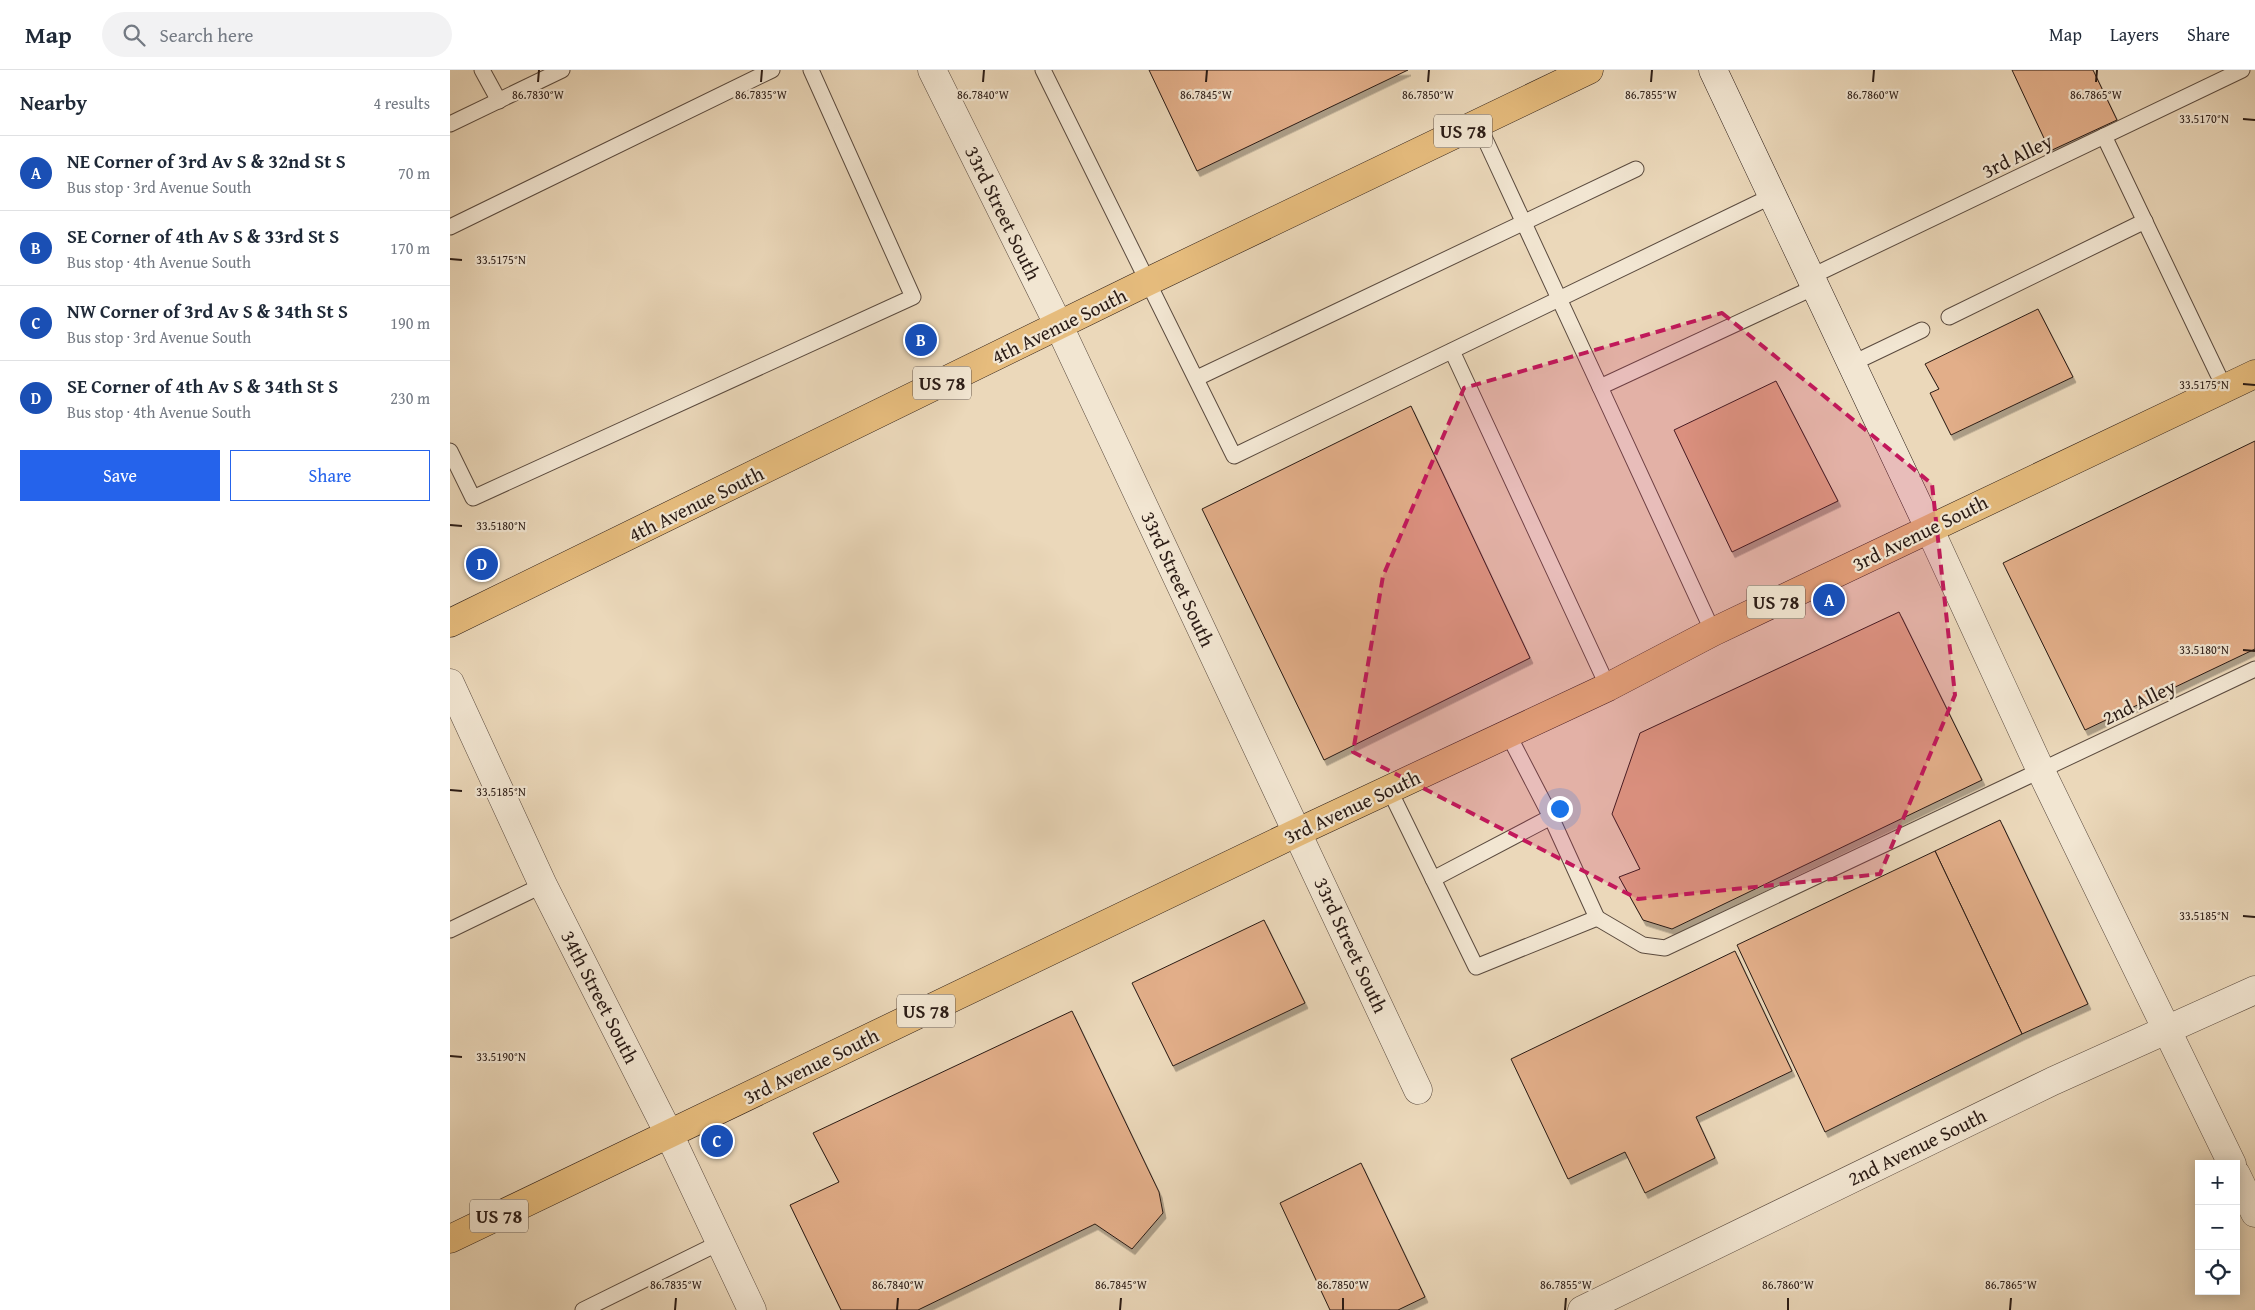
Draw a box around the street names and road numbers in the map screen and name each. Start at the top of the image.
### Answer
road number: US 78 [1434,114,1492,148]
street label: 3rd Alley [1977,126,2057,185]
street label: 33rd Street South [958,141,1049,285]
street label: 4th Avenue South [986,280,1131,371]
road number: US 78 [913,366,971,400]
street label: 4th Avenue South [623,458,768,549]
street label: 3rd Avenue South [1847,487,1993,578]
street label: 33rd Street South [1134,506,1223,651]
road number: US 78 [1747,586,1805,618]
street label: 2nd Alley [2097,671,2181,732]
street label: 3rd Avenue South [1279,762,1425,851]
street label: 33rd Street South [1307,872,1396,1017]
street label: 34th Street South [554,925,647,1068]
road number: US 78 [897,994,955,1028]
street label: 3rd Avenue South [738,1020,884,1111]
street label: 2nd Avenue South [1843,1100,1991,1193]
road number: US 78 [470,1200,528,1232]

